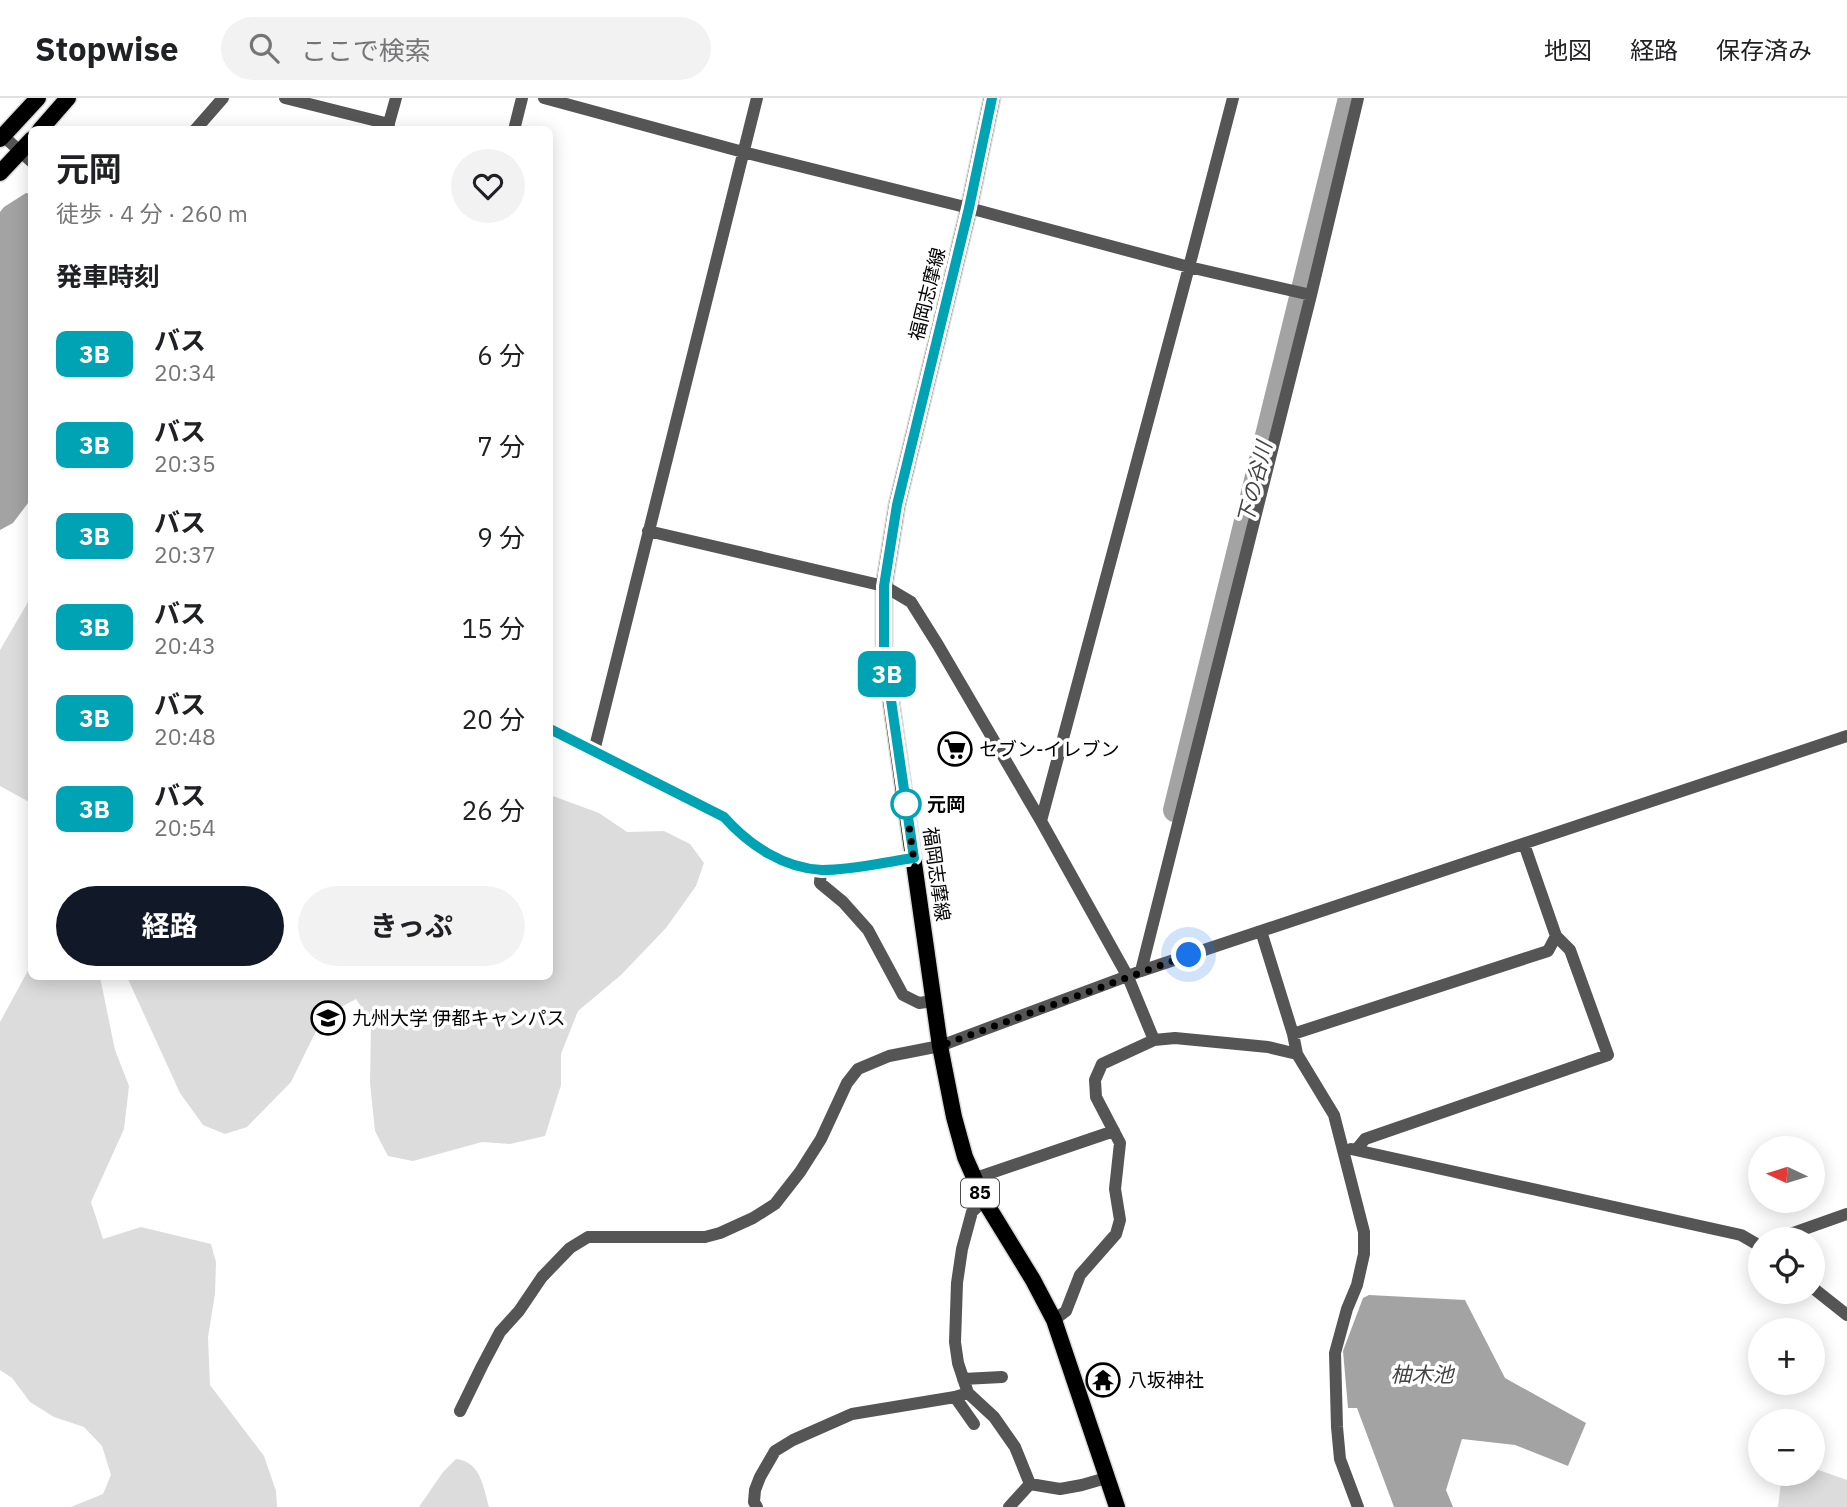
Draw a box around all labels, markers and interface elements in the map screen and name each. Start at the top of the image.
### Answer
search box [221,17,711,80]
text: Stopwise [35,27,179,70]
icon: search [245,29,283,67]
text: ここで検索 [301,33,431,67]
text: 地図 [1544,34,1592,66]
text: 経路 [1630,34,1678,66]
text: 保存済み [1716,34,1812,66]
text: 元岡 [56,147,122,190]
button: heart [451,149,525,223]
text: 徒歩 · 4 分 · 260 m [56,198,248,228]
street label: 福岡志摩線 [904,245,950,343]
text: 発車時刻 [56,259,160,293]
text: バス [154,323,206,357]
text: 3B [79,338,110,370]
text: 6 分 [477,338,525,372]
text: 20:34 [154,357,216,387]
text: バス [154,414,206,448]
text: 3B [79,429,110,461]
text: 7 分 [477,429,525,463]
water label: 下の谷川 [1230,437,1278,527]
text: 20:35 [154,448,216,478]
text: バス [154,505,206,539]
text: 3B [79,520,110,552]
text: 9 分 [477,520,525,554]
text: 20:37 [154,539,216,569]
text: バス [154,596,206,630]
text: 3B [79,611,110,643]
text: 15 分 [462,611,525,645]
text: 20:43 [154,630,216,660]
line badge: 3B [856,651,918,697]
text: 3B [872,658,902,690]
text: バス [154,687,206,721]
text: 3B [79,702,110,734]
text: 20 分 [462,702,525,736]
text: 20:48 [154,721,216,751]
supermarket icon: セブン-イレブン [936,730,974,768]
place label: セブン-イレブン [979,737,1120,761]
text: バス [154,778,206,812]
marker: 元岡 [891,789,921,819]
place label: 元岡 [927,792,965,816]
text: 3B [79,793,110,825]
text: 26 分 [462,793,525,827]
text: 20:54 [154,812,216,842]
street label: 福岡志摩線 [919,825,955,923]
button: 経路 [56,886,284,966]
button: きっぷ [298,886,525,966]
your location [1171,937,1206,972]
school or university icon: 九州大学 伊都キャンパス [309,999,347,1037]
place label: 九州大学 伊都キャンパス [352,1006,566,1030]
north arrow [1748,1136,1825,1213]
map controls [1748,1136,1825,1486]
road number: 85 [961,1178,999,1208]
button: locate [1748,1227,1825,1304]
button: + [1748,1318,1825,1395]
water label: 柚木池 [1391,1360,1455,1388]
temple icon: 八坂神社 [1084,1361,1122,1399]
place label: 八坂神社 [1128,1368,1204,1392]
button: − [1748,1409,1825,1486]

